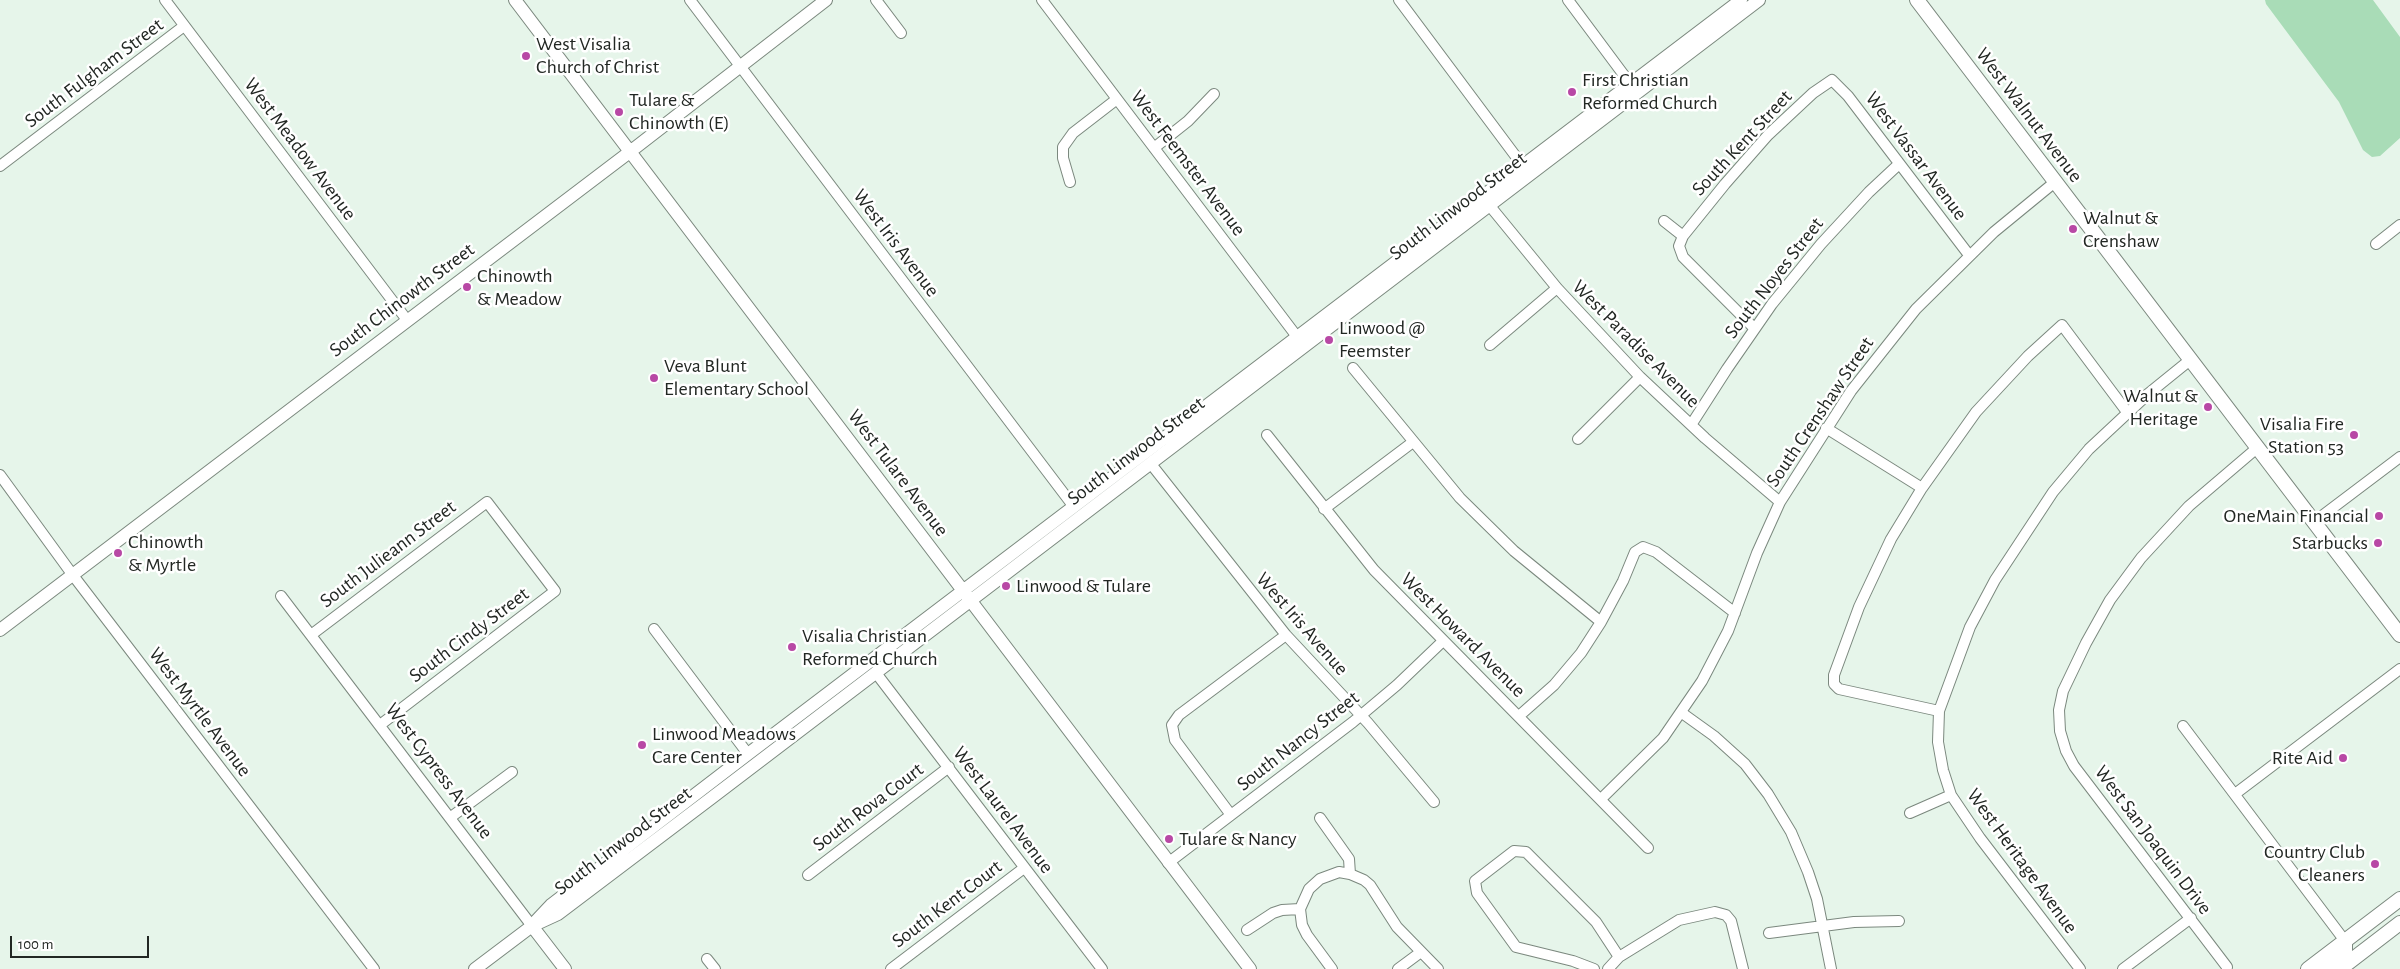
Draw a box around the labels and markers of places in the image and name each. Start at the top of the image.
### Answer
place label: West Visalia Church of Christ [536,32,659,79]
marker: West Visalia Church of Christ [520,50,532,62]
place label: First Christian Reformed Church [1582,68,1718,115]
marker: First Christian Reformed Church [1566,86,1578,98]
place label: Tulare & Chinowth (E) [629,88,730,135]
marker: Tulare & Chinowth (E) [613,106,625,118]
place label: Walnut & Crenshaw [2083,206,2159,253]
marker: Walnut & Crenshaw [2067,223,2079,235]
place label: Chinowth & Meadow [477,264,561,311]
marker: Chinowth & Meadow [461,281,473,293]
place label: Linwood @ Feemster [1339,316,1425,363]
marker: Linwood @ Feemster [1323,334,1335,346]
place label: Veva Blunt Elementary School [664,354,809,401]
marker: Veva Blunt Elementary School [648,372,660,384]
place label: Walnut & Heritage [2123,384,2198,431]
marker: Walnut & Heritage [2202,401,2214,413]
place label: Visalia Fire Station 53 [2260,412,2344,459]
marker: Visalia Fire Station 53 [2348,429,2360,441]
place label: OneMain Financial [2224,504,2369,528]
marker: OneMain Financial [2373,510,2385,522]
place label: Chinowth & Myrtle [128,530,204,577]
place label: Starbucks [2292,531,2368,555]
marker: Starbucks [2372,537,2384,549]
marker: Chinowth & Myrtle [112,547,124,559]
place label: Linwood & Tulare [1016,574,1151,598]
marker: Linwood & Tulare [1000,580,1012,592]
place label: Visalia Christian Reformed Church [802,624,938,671]
marker: Visalia Christian Reformed Church [786,641,798,653]
place label: Linwood Meadows Care Center [652,722,796,769]
marker: Linwood Meadows Care Center [636,739,648,751]
place label: Rite Aid [2272,746,2333,770]
marker: Rite Aid [2337,752,2349,764]
place label: Tulare & Nancy [1179,827,1296,851]
marker: Tulare & Nancy [1163,833,1175,845]
place label: Country Club Cleaners [2264,840,2365,887]
marker: Country Club Cleaners [2369,858,2381,870]

